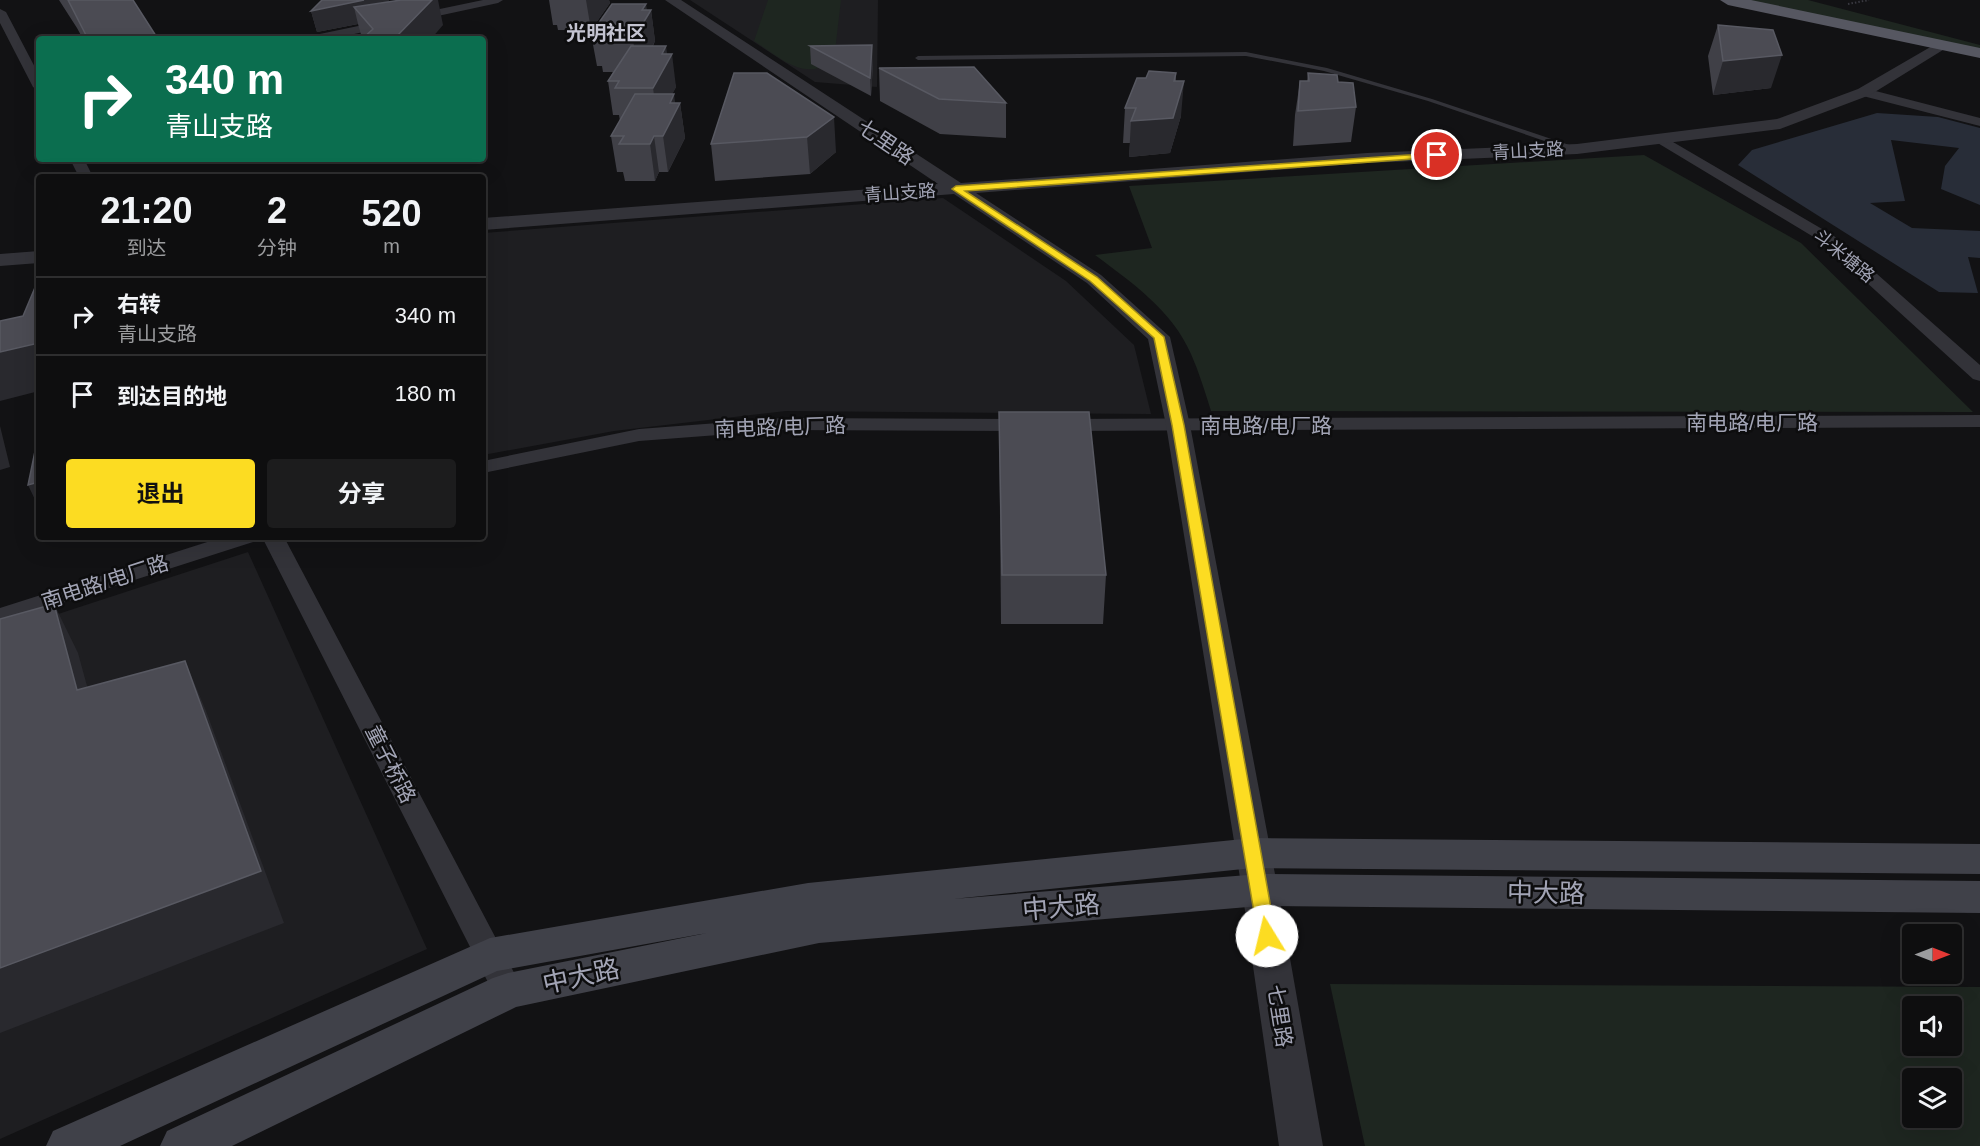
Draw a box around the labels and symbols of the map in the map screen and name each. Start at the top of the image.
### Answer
district label: 光明社区 [566,22,646,44]
street label: 七里路 [853,115,919,169]
pin [1411,129,1462,180]
street label: 青山支路 [1492,139,1564,163]
street label: 青山支路 [863,181,937,205]
street label: 斗米塘路 [1810,226,1878,286]
street label: 南电路/电厂路 [1686,411,1818,434]
street label: 南电路/电厂路 [714,413,846,441]
street label: 南电路/电厂路 [1200,414,1332,437]
street label: 南电路/电厂路 [39,551,171,613]
street label: 童子桥路 [362,721,420,807]
street label: 中大路 [1507,877,1585,909]
street label: 中大路 [1021,889,1101,925]
position arrow [1235,904,1299,968]
north arrow [1902,924,1962,984]
street label: 中大路 [540,953,622,999]
street label: 七里路 [1264,983,1296,1049]

